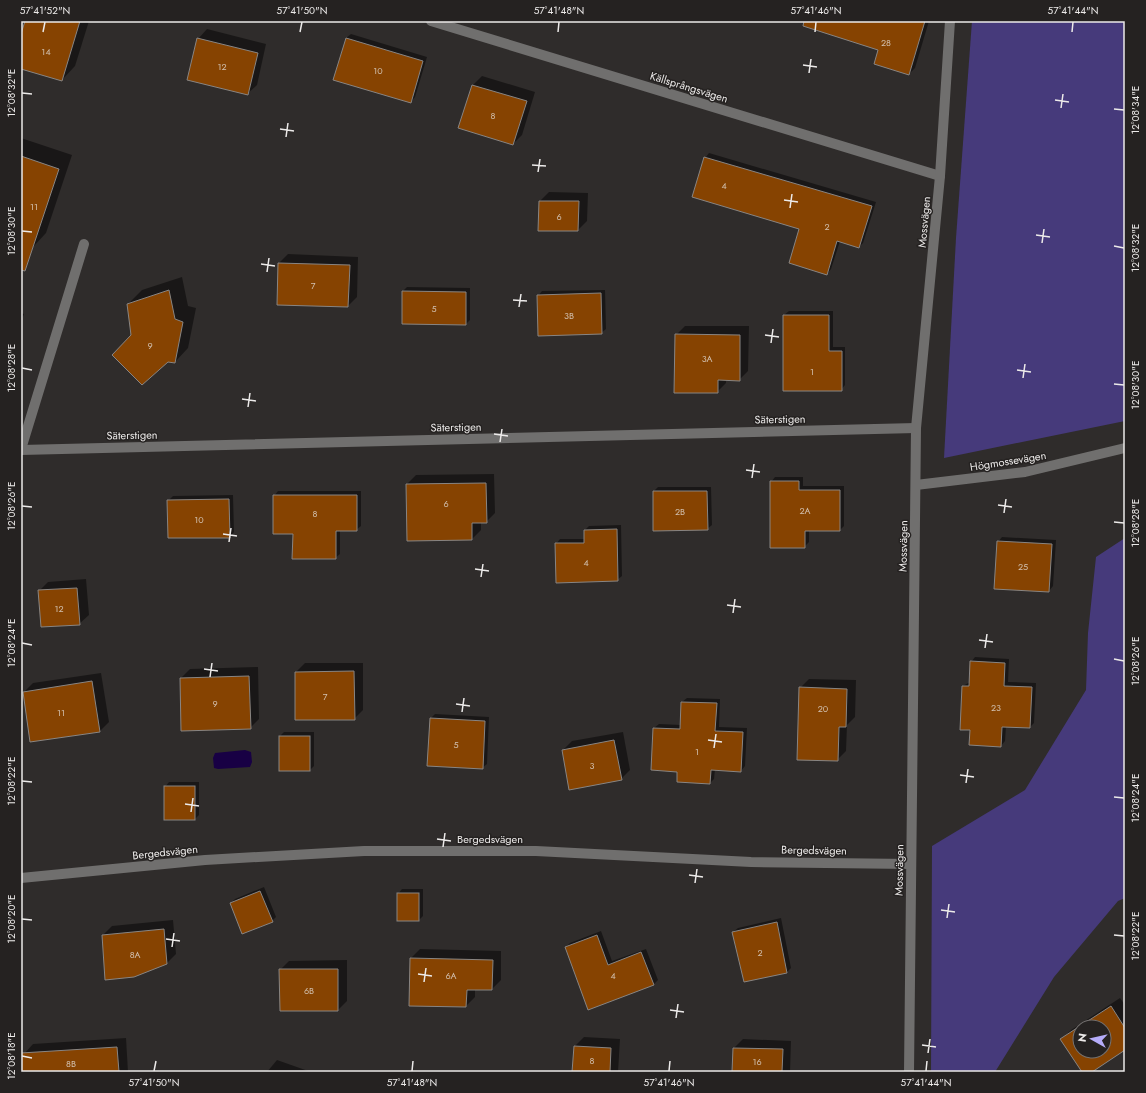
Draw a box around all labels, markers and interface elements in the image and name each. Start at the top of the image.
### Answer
text: 57°41'52"N [20,3,70,18]
text: 57°41'50"N [277,3,327,18]
text: 57°41'48"N [534,3,584,18]
text: 57°41'46"N [791,3,841,18]
text: 57°41'44"N [1048,3,1098,18]
house number: 28 [881,36,891,49]
house number: 14 [41,45,51,58]
house number: 12 [217,60,227,73]
house number: 10 [373,64,383,77]
street label: Källsprångsvägen [648,68,730,106]
text: 12°08'32"E [4,69,19,117]
text: 12°08'34"E [1128,86,1143,134]
house number: 8 [491,109,496,122]
house number: 4 [721,179,727,192]
street label: Mossvägen [914,196,934,248]
house number: 11 [30,200,38,213]
text: 12°08'30"E [4,207,19,255]
house number: 6 [556,210,562,223]
house number: 2 [824,220,830,233]
text: 12°08'32"E [1128,224,1143,272]
house number: 7 [311,279,316,292]
house number: 5 [431,302,437,315]
house number: 3B [564,309,574,322]
house number: 9 [147,339,153,352]
text: 12°08'28"E [4,344,19,392]
house number: 3A [702,352,712,365]
text: 12°08'30"E [1128,361,1143,409]
house number: 1 [810,365,814,378]
street label: Säterstigen [754,411,806,427]
street label: Säterstigen [430,419,482,435]
street label: Säterstigen [106,427,158,443]
street label: Högmossevägen [969,447,1047,475]
text: 12°08'26"E [4,482,19,530]
house number: 6 [443,497,449,510]
text: 12°08'28"E [1128,499,1143,547]
house number: 2A [799,504,811,517]
house number: 2B [675,505,685,518]
house number: 8 [313,507,318,520]
house number: 10 [194,513,204,526]
street label: Mossvägen [895,520,911,572]
house number: 4 [583,556,589,569]
house number: 25 [1018,560,1028,573]
house number: 12 [54,602,64,615]
text: 12°08'24"E [4,619,19,667]
text: 12°08'26"E [1128,637,1143,685]
house number: 7 [323,690,328,703]
house number: 9 [212,697,218,710]
house number: 23 [991,701,1001,714]
house number: 20 [818,702,829,715]
house number: 11 [57,706,65,719]
house number: 5 [453,738,459,751]
house number: 1 [695,745,699,758]
text: 12°08'22"E [4,757,19,805]
house number: 3 [590,759,595,772]
text: 12°08'24"E [1128,774,1143,822]
street label: Bergedsvägen [457,831,523,847]
street label: Bergedsvägen [131,841,199,863]
street label: Bergedsvägen [781,841,847,859]
street label: Mossvägen [891,844,907,896]
text: 12°08'20"E [4,894,19,944]
text: 12°08'22"E [1128,912,1143,960]
house number: 2 [757,946,763,959]
house number: 8A [130,948,140,961]
house number: 6A [445,969,457,982]
house number: 4 [610,969,616,982]
house number: 6B [304,984,314,997]
north arrow [1072,1019,1112,1059]
text: 12°08'18"E [4,1032,19,1080]
text: N [1074,1032,1091,1043]
house number: 8 [590,1054,595,1067]
house number: 16 [752,1055,762,1068]
house number: 8B [66,1057,76,1070]
text: 57°41'50"N [129,1075,179,1090]
text: 57°41'48"N [387,1075,437,1090]
text: 57°41'46"N [644,1075,694,1090]
text: 57°41'44"N [901,1075,951,1090]

